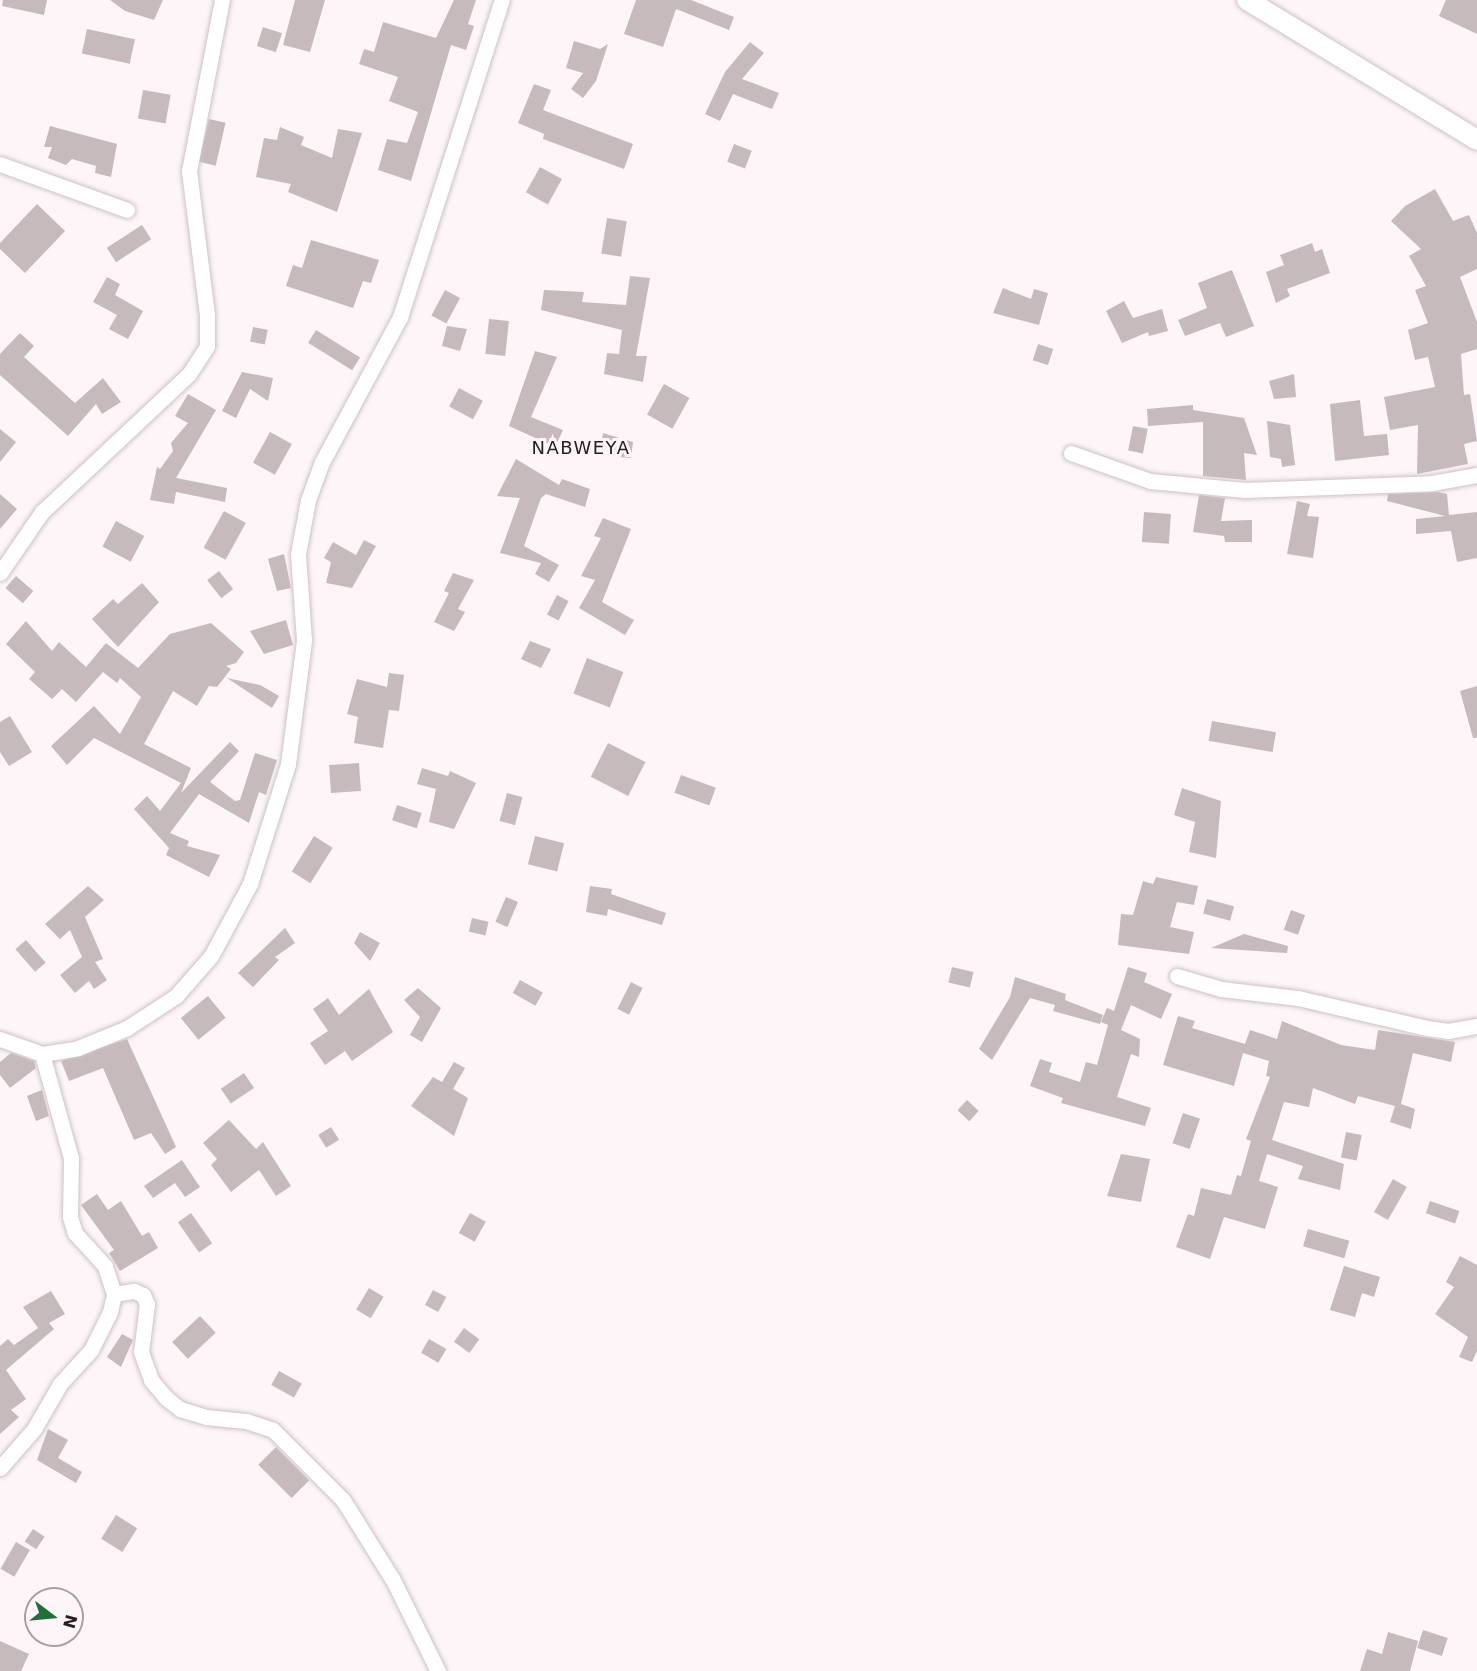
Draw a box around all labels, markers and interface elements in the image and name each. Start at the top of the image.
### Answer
district label: NABWEYA [531,437,631,459]
north arrow [24,1587,84,1647]
text: N [59,1612,81,1631]

